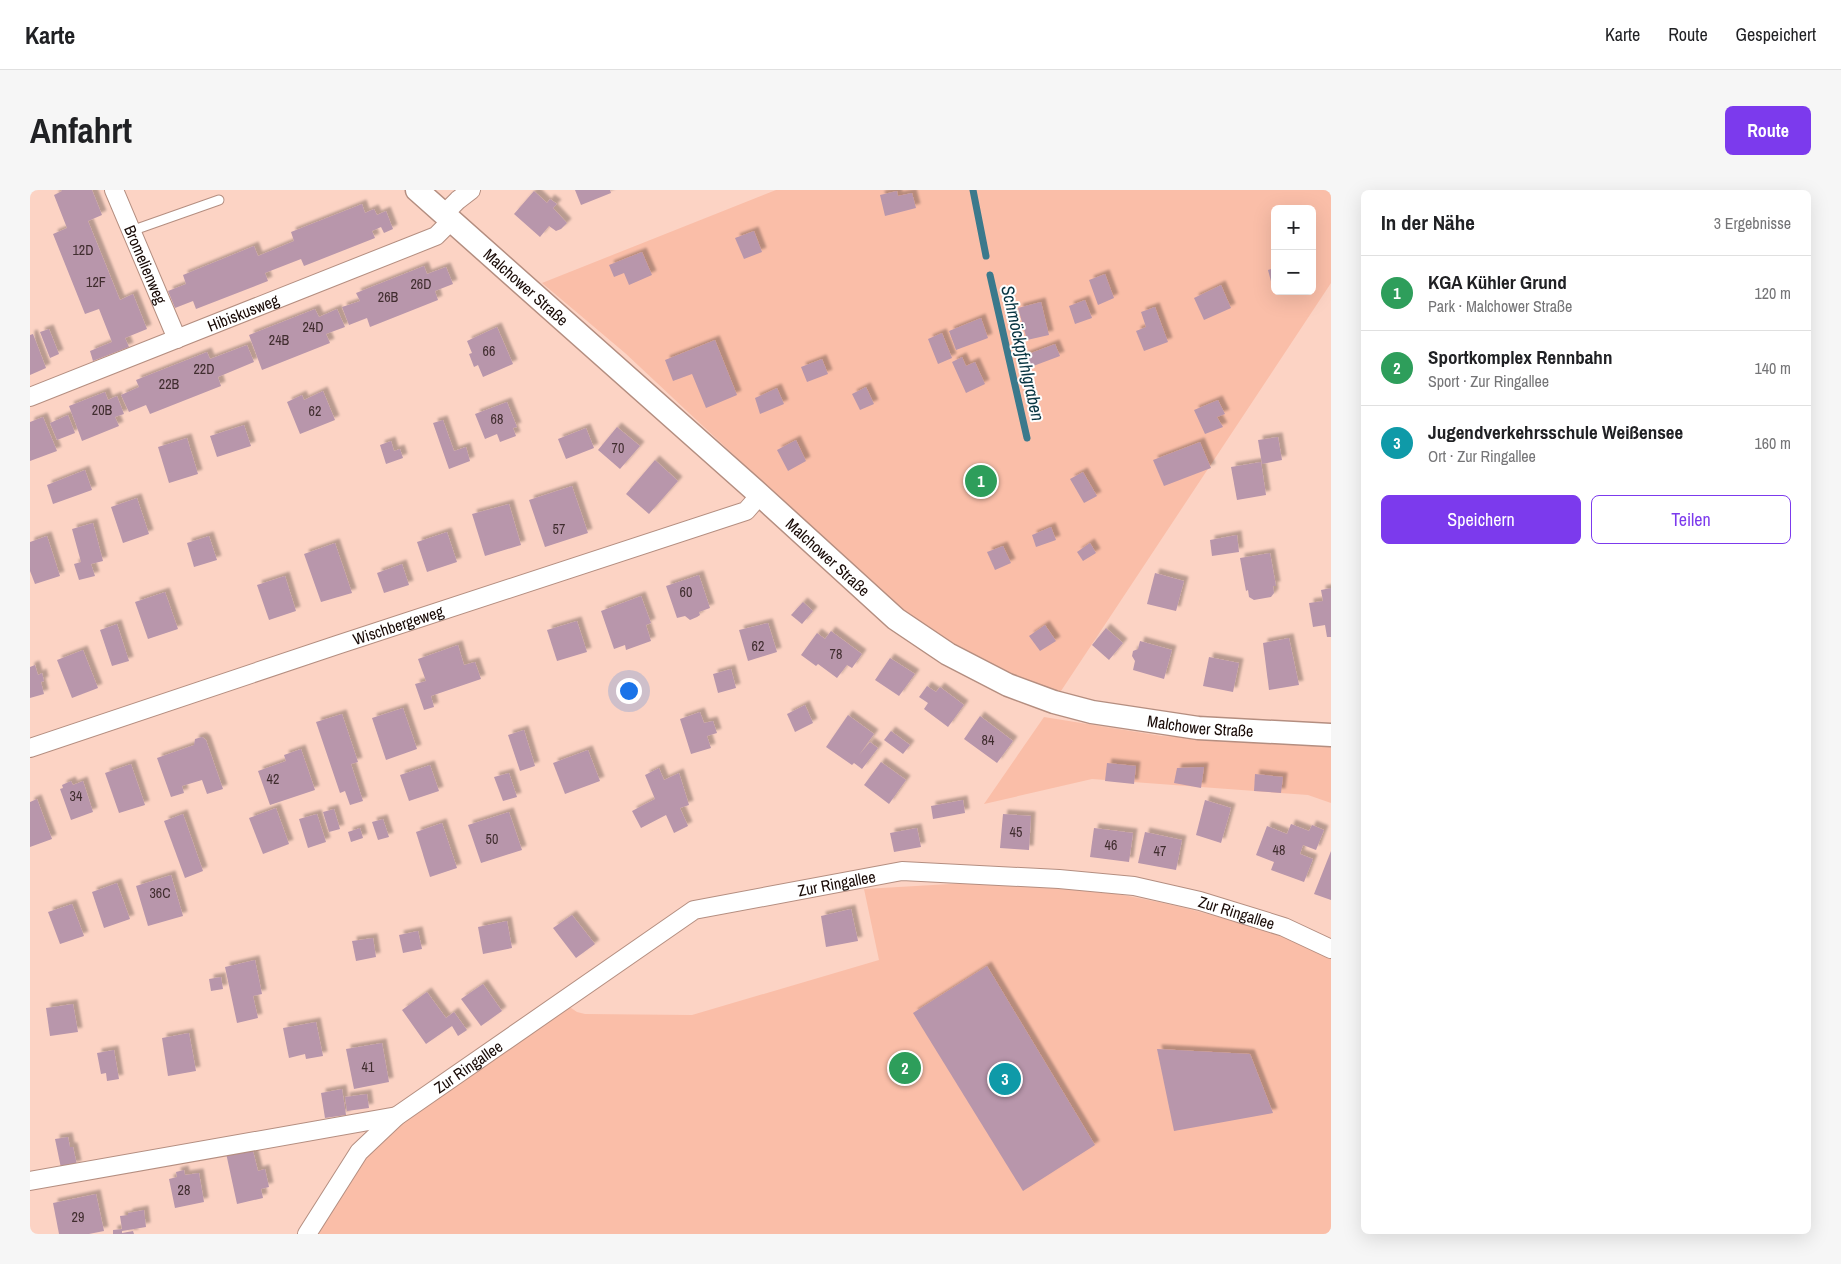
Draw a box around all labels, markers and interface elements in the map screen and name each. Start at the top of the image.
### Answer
text: Karte [25,19,75,51]
text: Karte [1605,22,1640,47]
text: Route [1668,22,1708,47]
text: Gespeichert [1736,22,1816,47]
button: Route [1725,106,1811,155]
text: Anfahrt [30,107,132,154]
map controls [1271,205,1316,295]
button: + [1271,205,1316,250]
text: In der Nähe [1381,208,1475,237]
text: 3 Ergebnisse [1714,212,1791,234]
street label: Bromelienweg [119,222,172,308]
house number: 12D [72,241,94,259]
street label: Malchower Straße [479,243,573,331]
button: − [1271,250,1316,295]
text: KGA Kühler Grund [1428,269,1567,295]
house number: 12F [86,273,106,291]
house number: 26D [410,275,432,293]
text: 1 [1393,282,1401,304]
text: 120 m [1755,282,1791,304]
water label: Schmöckpfuhlgraben [995,283,1051,423]
street label: Hibiskusweg [204,288,283,337]
house number: 26B [378,288,399,306]
text: Park · Malchower Straße [1428,295,1572,317]
house number: 24D [302,318,324,336]
house number: 24B [269,331,290,349]
house number: 66 [483,342,495,360]
text: Sportkomplex Rennbahn [1428,344,1612,370]
text: 2 [1393,357,1401,379]
text: 140 m [1755,357,1791,379]
house number: 22D [193,360,215,378]
text: Sport · Zur Ringallee [1428,370,1549,392]
house number: 22B [159,375,180,393]
house number: 20B [92,401,113,419]
house number: 62 [309,402,321,420]
house number: 68 [491,410,503,428]
text: Jugendverkehrsschule Weißensee [1428,419,1683,445]
text: 3 [1393,432,1401,454]
text: 160 m [1755,432,1791,454]
house number: 70 [612,439,624,457]
text: Ort · Zur Ringallee [1428,445,1536,467]
pin: 1 [965,462,997,500]
button: Speichern [1381,495,1581,544]
button: Teilen [1591,495,1791,544]
street label: Malchower Straße [781,513,875,601]
house number: 57 [553,520,565,538]
house number: 60 [680,583,692,601]
street label: Wischbergeweg [350,600,447,650]
house number: 62 [752,637,764,655]
house number: 78 [830,645,842,663]
your location [616,678,642,704]
street label: Malchower Straße [1146,710,1254,742]
house number: 84 [982,731,995,749]
house number: 42 [267,770,279,788]
house number: 34 [70,787,83,805]
house number: 45 [1010,823,1022,841]
house number: 50 [486,830,498,848]
house number: 46 [1105,836,1117,854]
house number: 48 [1273,841,1285,859]
house number: 47 [1154,842,1166,860]
street label: Zur Ringallee [796,865,877,901]
house number: 36C [149,884,171,902]
street label: Zur Ringallee [1196,890,1277,934]
street label: Zur Ringallee [429,1035,507,1098]
pin: 2 [889,1049,921,1087]
house number: 41 [362,1058,375,1076]
pin: 3 [989,1060,1021,1098]
house number: 28 [178,1181,190,1199]
house number: 29 [72,1208,84,1226]

